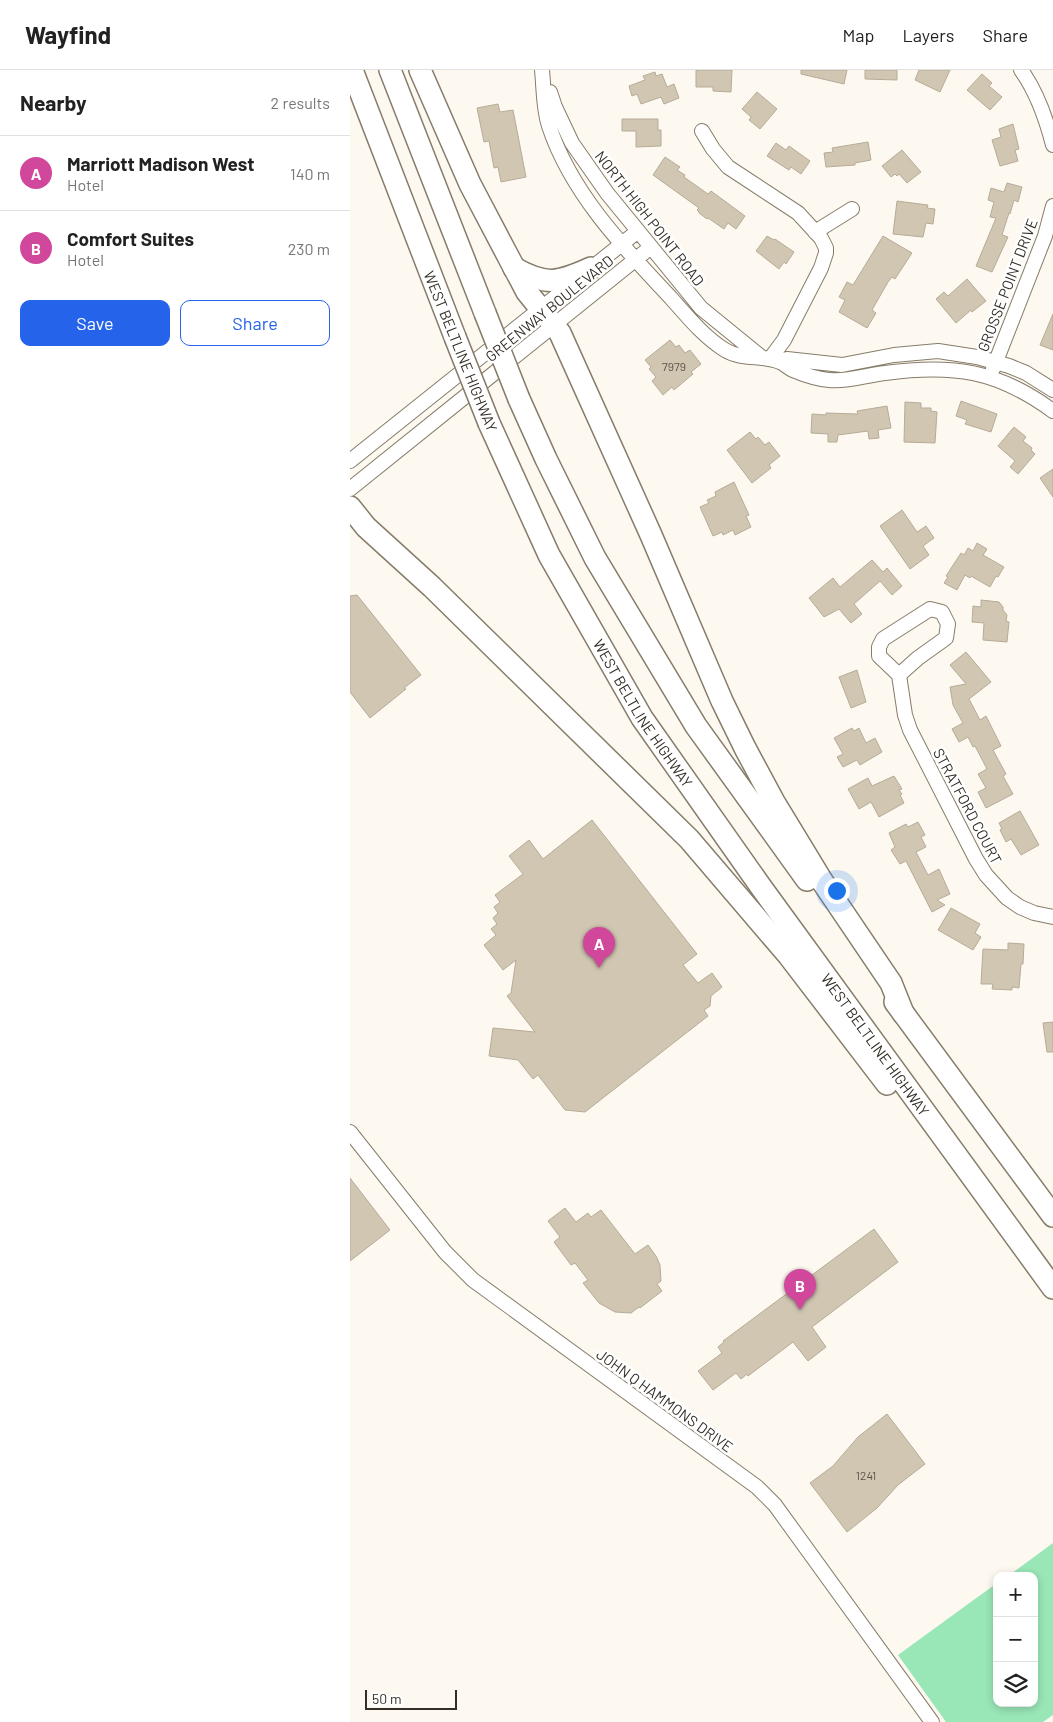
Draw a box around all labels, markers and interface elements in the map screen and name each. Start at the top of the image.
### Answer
text: Wayfind [25,20,111,49]
text: Map [842,24,874,46]
text: Layers [902,24,955,46]
text: Share [983,24,1028,46]
text: Nearby [20,90,86,115]
text: 2 results [271,93,330,112]
street label: NORTH HIGH POINT ROAD [592,147,708,289]
text: Marriott Madison West [67,152,255,175]
text: A [31,164,41,183]
text: 140 m [290,164,330,183]
text: Hotel [67,175,104,194]
street label: GROSSE POINT DRIVE [973,216,1041,354]
text: Comfort Suites [67,227,194,250]
text: B [31,239,41,258]
text: 230 m [288,239,330,258]
text: Hotel [67,250,104,269]
street label: GREENWAY BOULEVARD [481,251,617,365]
street label: WEST BELTLINE HIGHWAY [421,268,501,434]
button: Save [20,300,170,346]
button: Share [180,300,330,346]
house number: 7979 [662,359,686,373]
street label: WEST BELTLINE HIGHWAY [590,636,697,790]
street label: STRATFORD COURT [930,745,1006,867]
your location [824,878,850,904]
pin: A [583,927,615,968]
street label: WEST BELTLINE HIGHWAY [818,970,933,1119]
pin: B [784,1269,816,1310]
street label: JOHN Q HAMMONS DRIVE [593,1344,737,1456]
house number: 1241 [856,1468,876,1482]
map controls [993,1572,1038,1707]
button: + [993,1572,1038,1617]
button: − [993,1617,1038,1662]
button: layers [993,1662,1038,1707]
scale bar [365,1687,458,1710]
text: 50 m [372,1690,401,1707]

